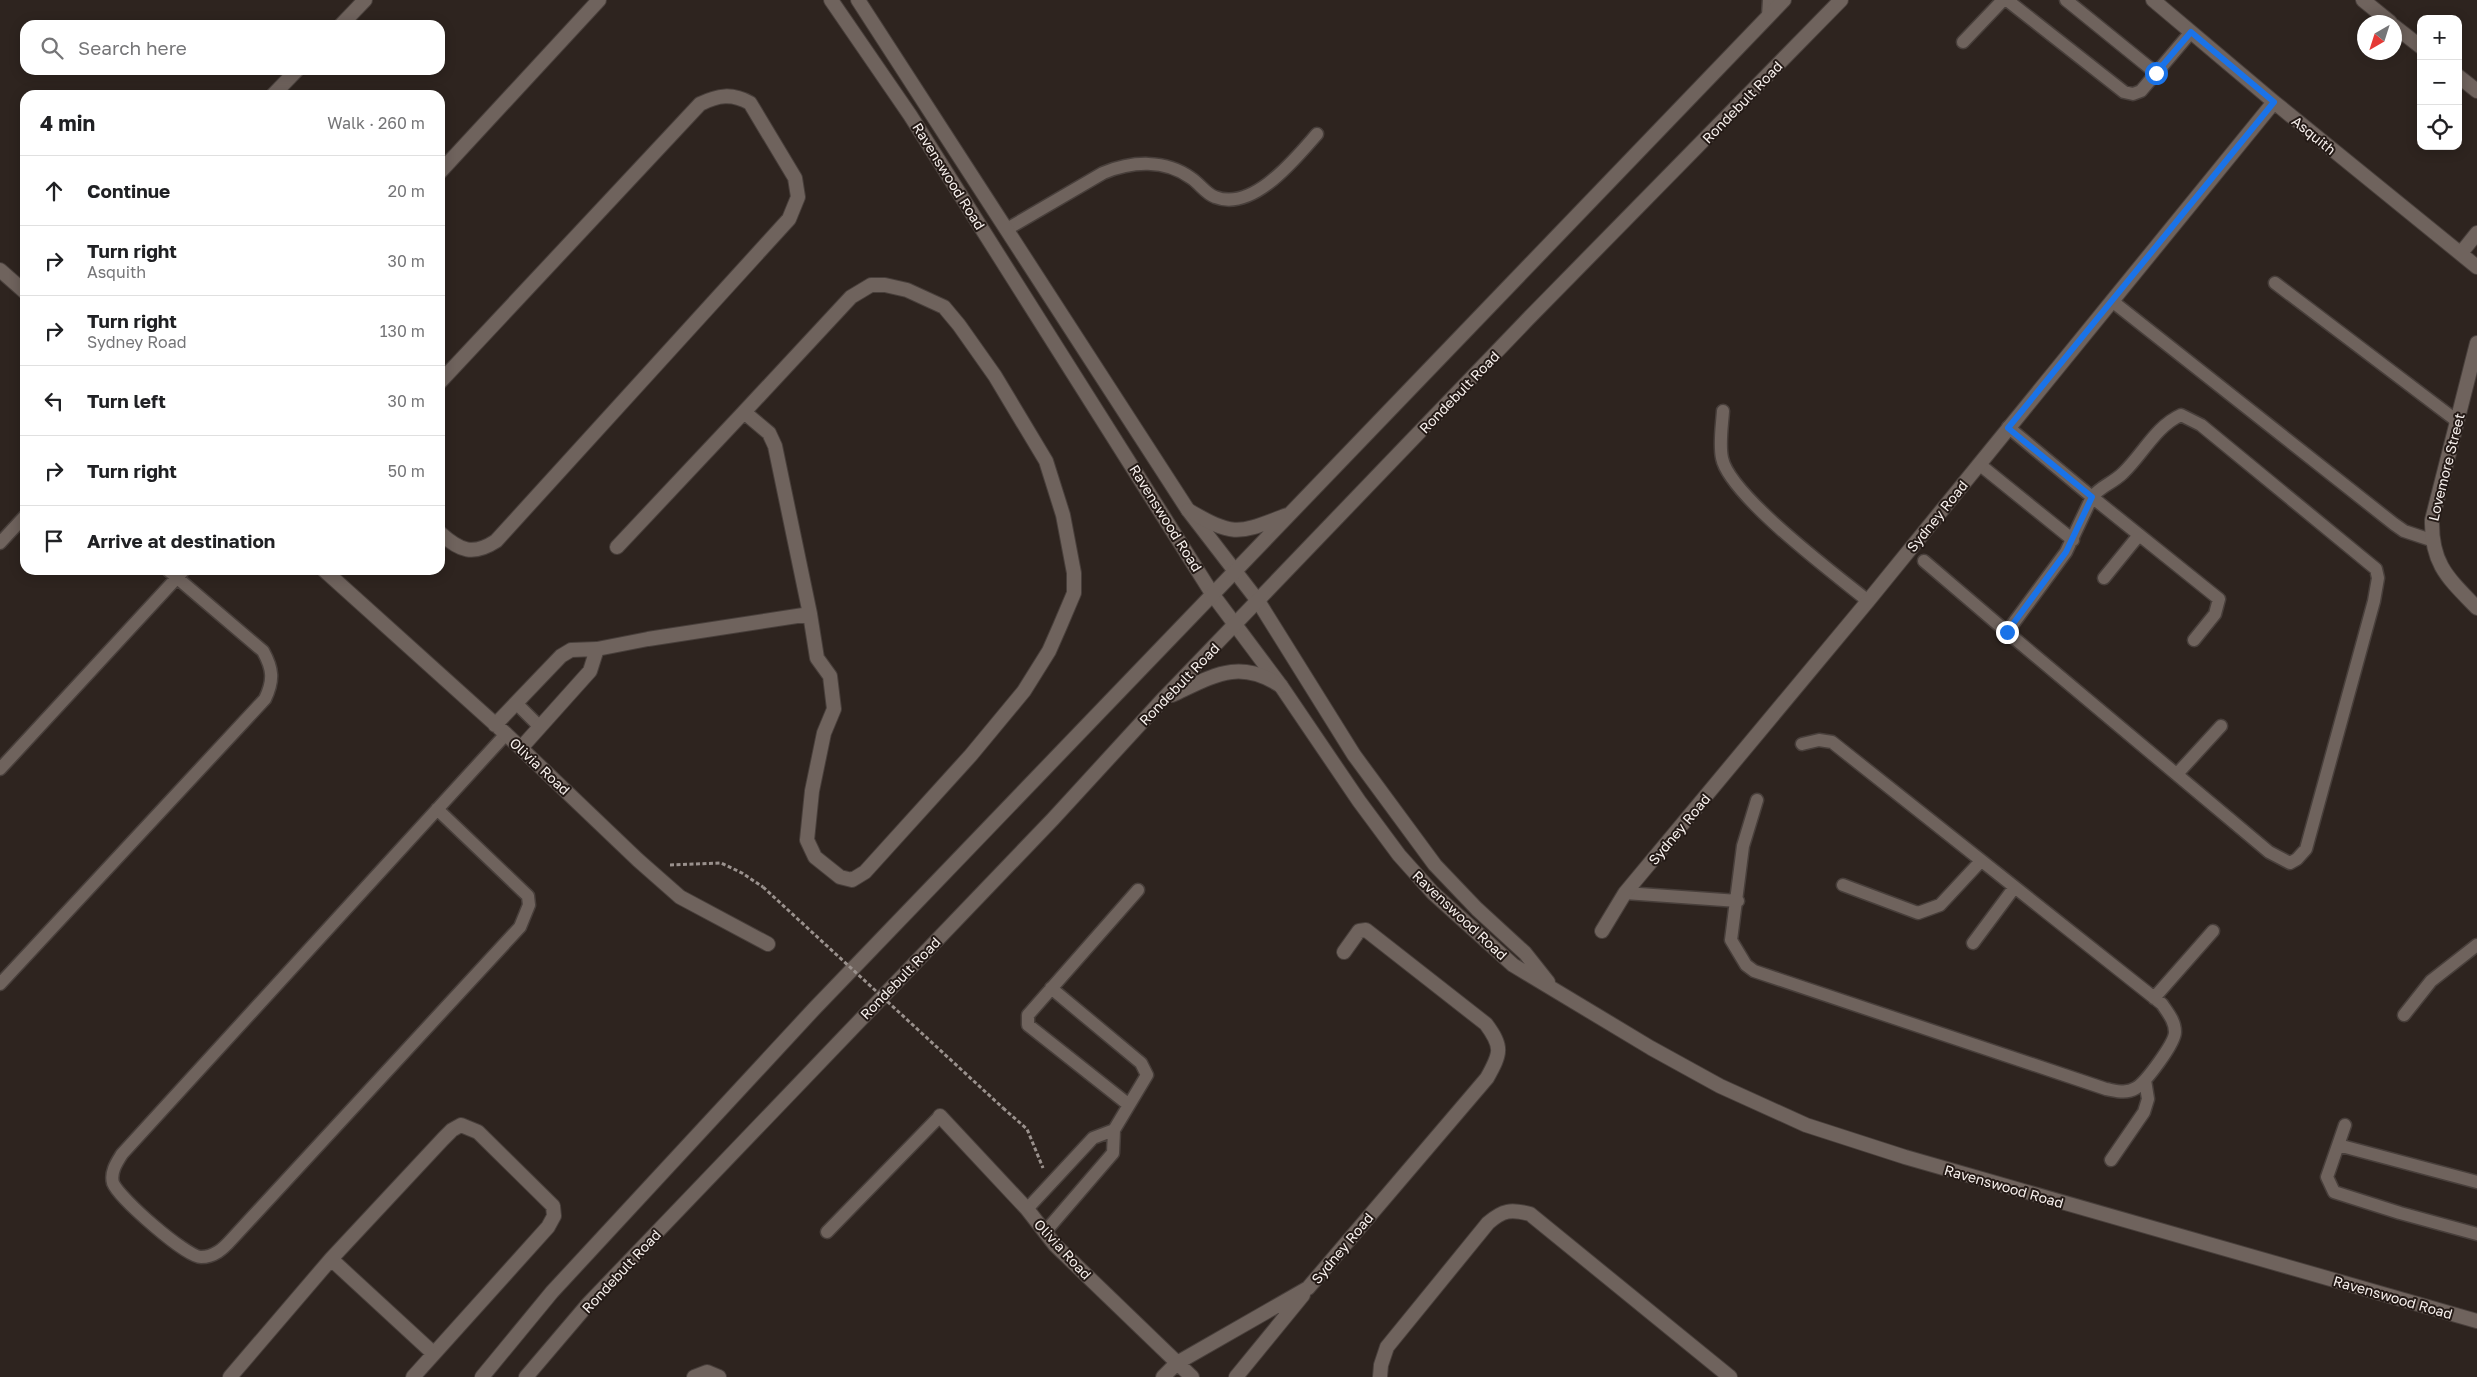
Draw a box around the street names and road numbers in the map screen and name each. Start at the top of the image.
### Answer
street label: Rondebult Road [1698,57,1786,147]
street label: Asquith [2289,112,2339,158]
street label: Ravenswood Road [909,119,989,233]
street label: Rondebult Road [1415,347,1503,437]
street label: Lovemore Street [2424,411,2468,523]
street label: Ravenswood Road [1126,461,1206,575]
street label: Sydney Road [1903,477,1971,555]
street label: Rondebult Road [1135,639,1223,729]
street label: Olivia Road [506,734,574,798]
street label: Sydney Road [1644,790,1714,868]
street label: Ravenswood Road [1409,867,1511,963]
street label: Rondebult Road [856,933,944,1023]
street label: Ravenswood Road [1942,1161,2066,1211]
street label: Sydney Road [1307,1209,1377,1287]
street label: Olivia Road [1031,1215,1095,1283]
street label: Rondebult Road [578,1226,664,1316]
street label: Ravenswood Road [2331,1272,2455,1322]

